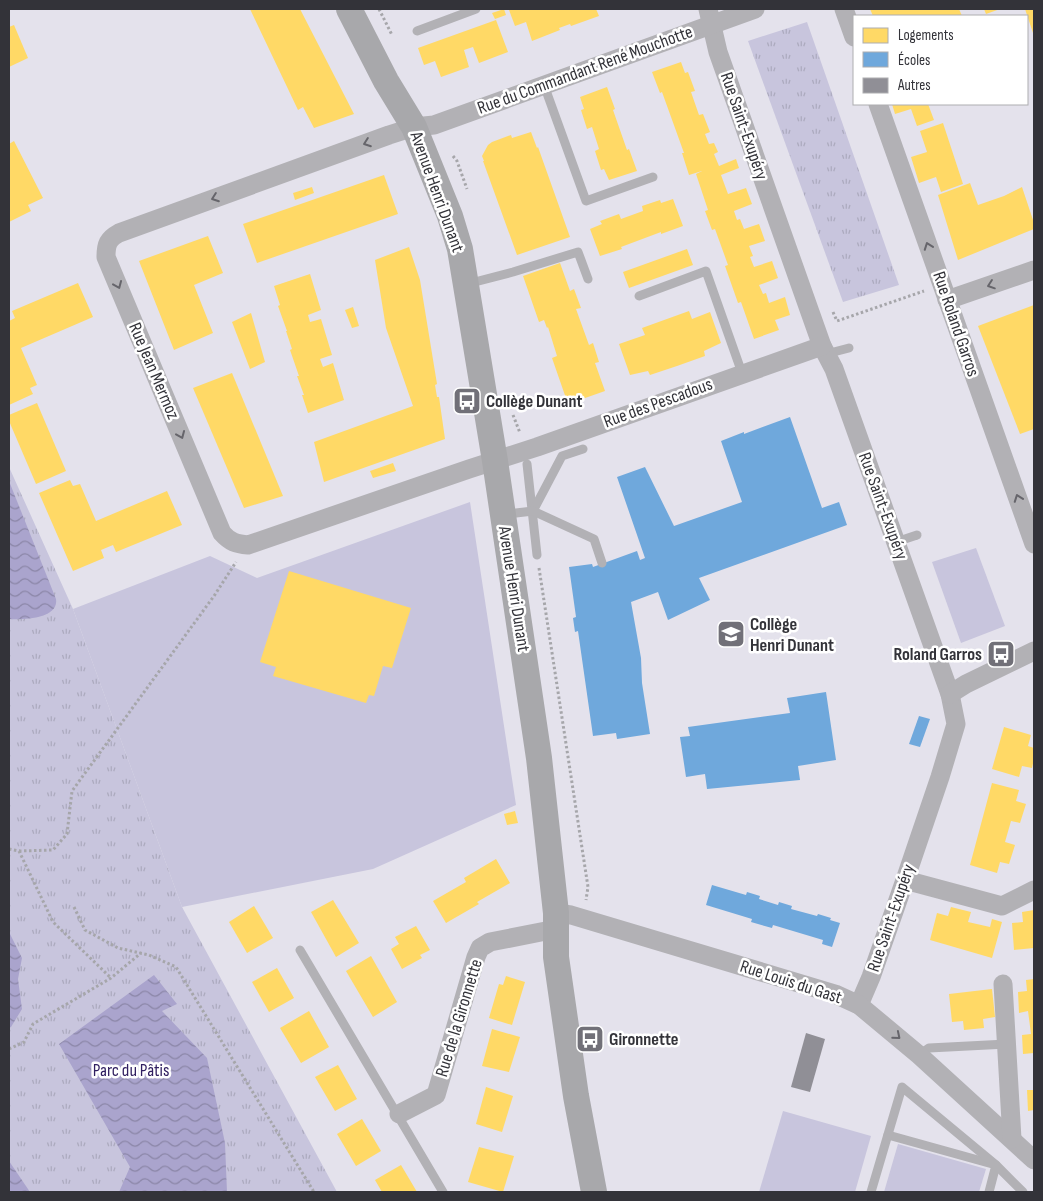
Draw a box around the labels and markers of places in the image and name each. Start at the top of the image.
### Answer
bus stop icon: Collège Dunant [452,386,482,416]
place label: Collège Dunant [486,391,583,412]
place label: Collège Henri Dunant [750,614,834,656]
school or university icon: Collège Henri Dunant [716,619,746,649]
bus stop icon: Roland Garros [986,639,1016,669]
place label: Roland Garros [893,644,982,665]
bus stop icon: Gironnette [575,1024,605,1054]
place label: Gironnette [609,1029,679,1050]

